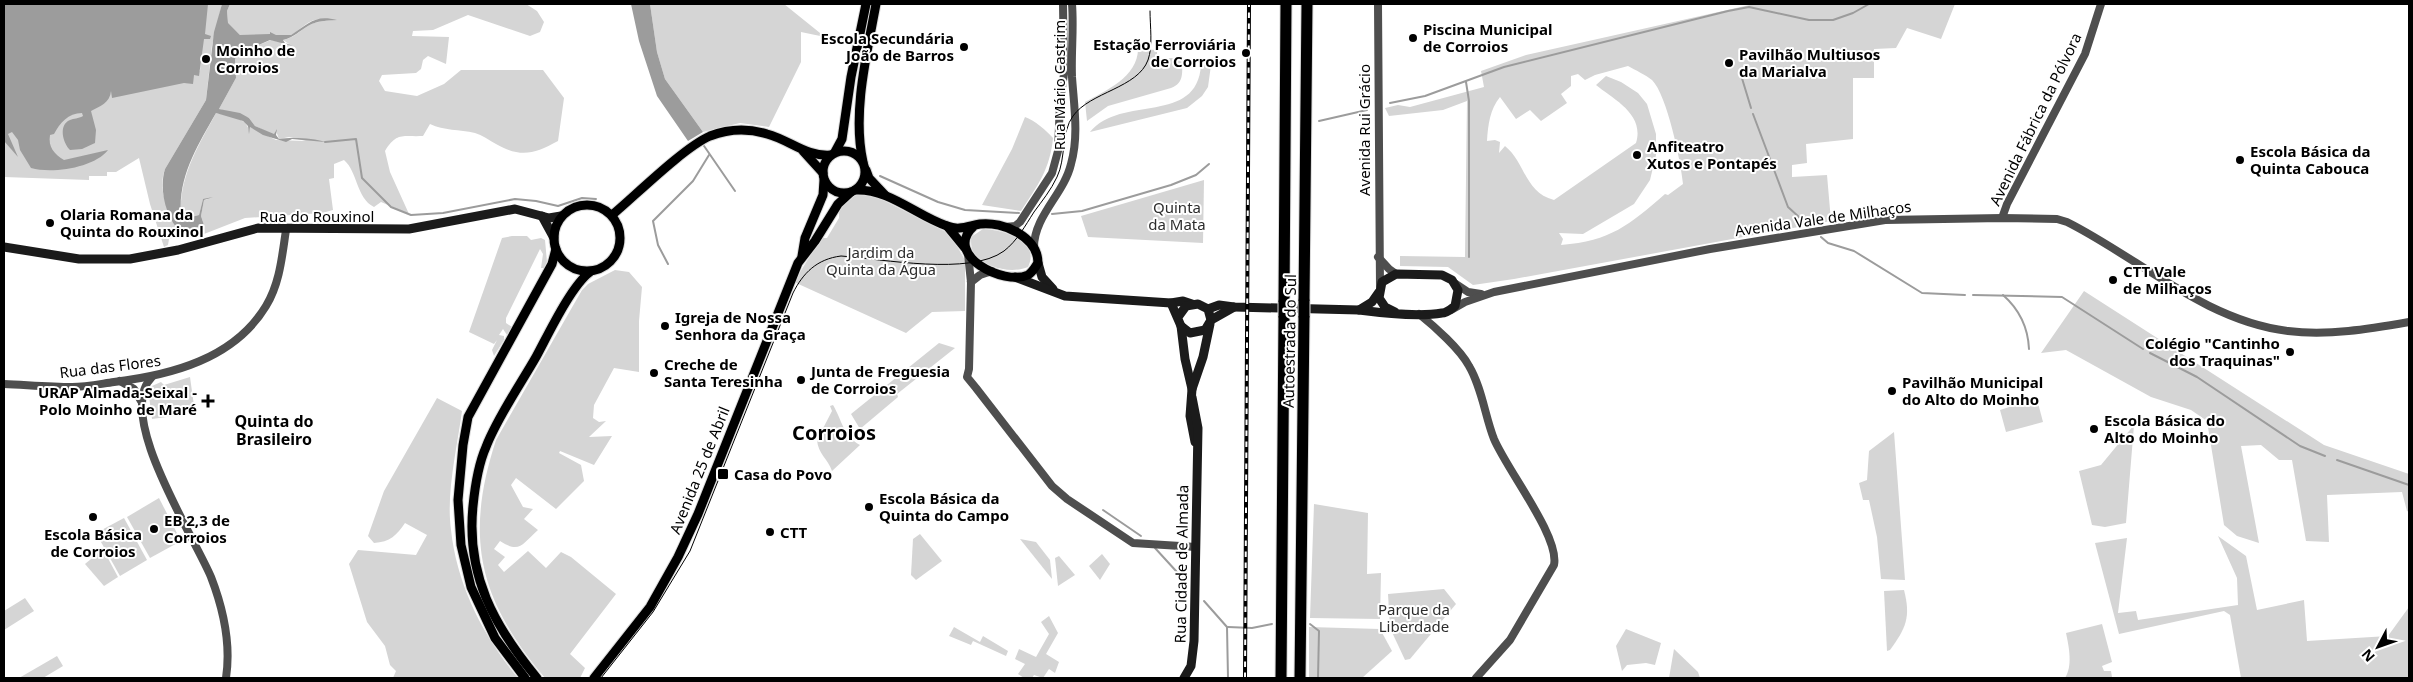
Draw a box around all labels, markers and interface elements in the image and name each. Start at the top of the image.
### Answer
place label: Piscina Municipal de Corroios [1423,19,1552,56]
street label: Rua Mário Castrim [1049,20,1069,150]
place label: Escola Secundária João de Barros [820,28,954,65]
street label: Avenida Fábrica da Pólvora [1984,29,2086,209]
marker: Piscina Municipal de Corroios [1407,32,1419,44]
place label: Estação Ferroviária de Corroios [1093,34,1236,71]
place label: Moinho de Corroios [216,40,295,77]
marker: Escola Secundária João de Barros [958,41,970,53]
place label: Pavilhão Multiusos da Marialva [1739,44,1880,81]
marker: Estação Ferroviária de Corroios [1240,47,1252,59]
marker: Moinho de Corroios [200,53,212,65]
marker: Pavilhão Multiusos da Marialva [1723,57,1735,69]
street label: Avenida Rui Grácio [1354,64,1374,196]
place label: Anfiteatro Xutos e Pontapés [1647,136,1777,173]
place label: Escola Básica da Quinta Cabouca [2250,141,2370,178]
marker: Anfiteatro Xutos e Pontapés [1631,149,1643,161]
marker: Escola Básica da Quinta Cabouca [2234,154,2246,166]
street label: Avenida Vale de Milhaços [1734,196,1912,240]
park label: Quinta da Mata [1148,197,1206,234]
place label: Olaria Romana da Quinta do Rouxinol [60,204,204,241]
street label: Rua do Rouxinol [260,206,374,226]
marker: Olaria Romana da Quinta do Rouxinol [44,217,56,229]
park label: Jardim da Quinta da Água [826,242,936,279]
place label: CTT Vale de Milhaços [2123,261,2212,298]
street label: Autoestrada do Sul [1278,274,1300,408]
marker: CTT Vale de Milhaços [2107,274,2119,286]
place label: Igreja de Nossa Senhora da Graça [675,307,806,344]
marker: Igreja de Nossa Senhora da Graça [659,320,671,332]
place label: Colégio "Cantinho dos Traquinas" [2145,333,2280,370]
marker: Colégio "Cantinho dos Traquinas" [2284,346,2296,358]
street label: Rua das Flores [58,350,162,382]
place label: Creche de Santa Teresinha [664,354,783,391]
place label: Junta de Freguesia de Corroios [809,361,950,398]
marker: Creche de Santa Teresinha [648,367,660,379]
place label: Pavilhão Municipal do Alto do Moinho [1902,372,2043,409]
marker: Junta de Freguesia de Corroios [795,374,807,386]
place label: URAP Almada-Seixal - Polo Moinho de Maré [38,382,197,419]
marker: Pavilhão Municipal do Alto do Moinho [1886,385,1898,397]
marker: URAP Almada-Seixal - Polo Moinho de Maré [201,394,215,408]
street label: Avenida 25 de Abril [664,403,734,537]
district label: Quinta do Brasileiro [234,410,314,450]
place label: Escola Básica do Alto do Moinho [2104,410,2225,447]
district label: Corroios [792,419,876,446]
marker: Escola Básica do Alto do Moinho [2088,423,2100,435]
place label: Casa do Povo [734,464,832,484]
marker: Casa do Povo [716,467,730,481]
street label: Rua Cidade de Almada [1170,485,1192,643]
place label: Escola Básica da Quinta do Campo [879,488,1009,525]
marker: Escola Básica da Quinta do Campo [863,501,875,513]
place label: EB 2,3 de Corroios [164,510,230,547]
marker: Escola Básica de Corroios [87,511,99,523]
place label: CTT [780,522,808,542]
marker: EB 2,3 de Corroios [148,523,160,535]
place label: Escola Básica de Corroios [44,524,142,561]
marker: CTT [764,526,776,538]
park label: Parque da Liberdade [1378,599,1450,636]
north arrow [2353,622,2403,672]
text: N [2357,645,2379,666]

